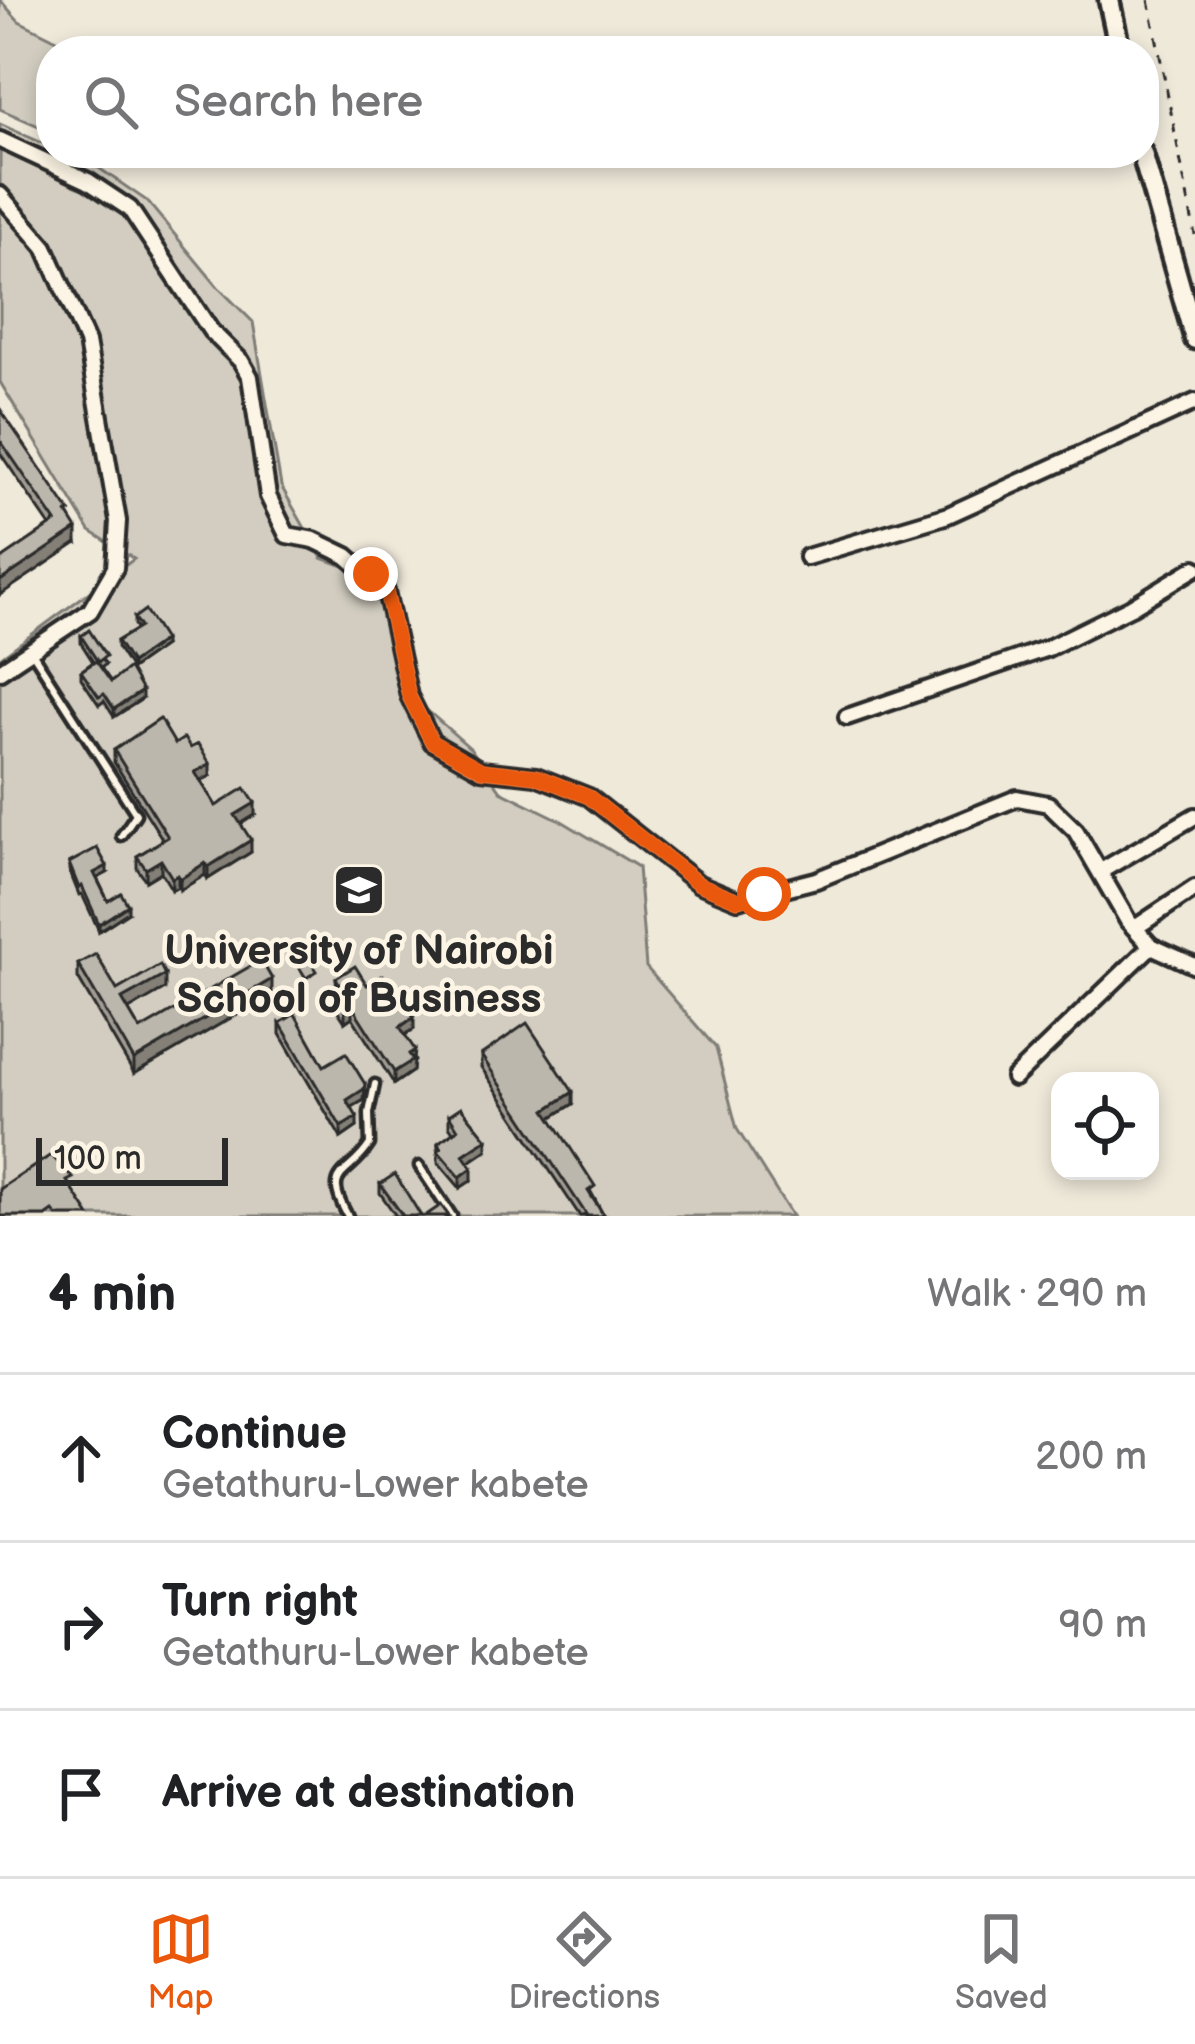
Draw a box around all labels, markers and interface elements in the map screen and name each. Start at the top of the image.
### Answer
search box [36,36,1159,168]
icon: search [78,69,144,135]
text: Search here [174,75,423,130]
route end [344,547,398,601]
school or university icon: University of Nairobi School of Business [331,862,387,918]
route start [737,867,791,921]
place label: University of Nairobi School of Business [164,926,554,1025]
map controls [1051,1072,1159,1180]
button: locate [1051,1072,1159,1180]
scale bar [36,1132,228,1185]
text: 100 m [54,1139,142,1179]
text: 4 min [48,1264,176,1325]
text: Walk · 290 m [927,1271,1147,1318]
text: Continue [162,1407,347,1462]
icon: ahead [48,1425,114,1491]
text: 200 m [1035,1434,1147,1481]
text: Getathuru-Lower kabete [162,1462,589,1509]
text: Turn right [162,1575,358,1630]
icon: right [48,1593,114,1659]
text: 90 m [1059,1602,1147,1649]
text: Getathuru-Lower kabete [162,1630,589,1677]
icon: arrive [48,1761,114,1827]
text: Arrive at destination [162,1766,575,1821]
tab: Map [147,1906,214,2018]
tab: Directions [508,1906,660,2018]
tab: Saved [955,1906,1048,2018]

